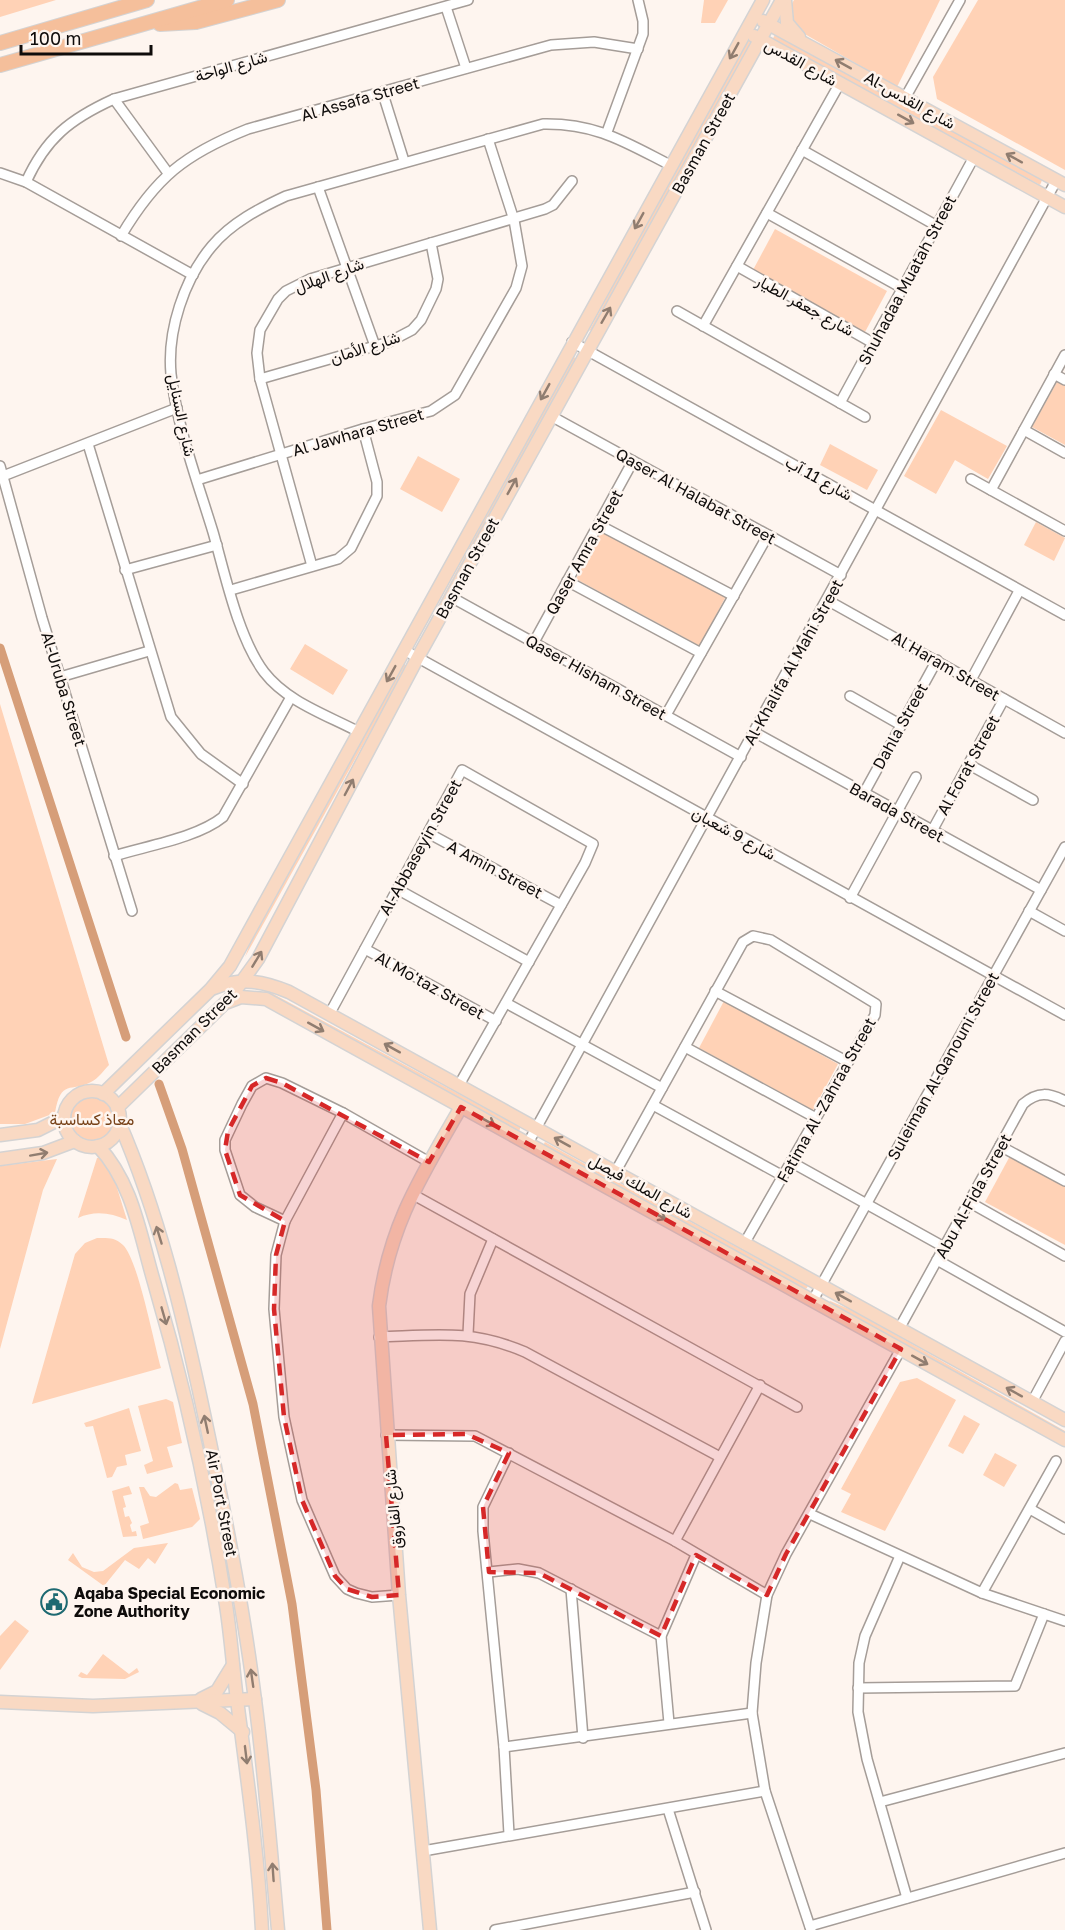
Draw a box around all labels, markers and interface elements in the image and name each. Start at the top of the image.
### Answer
scale bar [21,18,152,56]
text: 100 m [30,27,81,49]
street label: شارع القدس [760,34,841,92]
one-way arrow [728,42,740,59]
street label: شارع الواحة [193,46,270,88]
one-way arrow [834,58,852,69]
street label: Al-شارع القدس [860,67,959,135]
street label: Al Assafa Street [299,73,421,125]
street label: Basman Street [667,89,739,197]
one-way arrow [898,114,915,126]
one-way arrow [1005,152,1023,163]
street label: Shuhadaa Muatah Street [854,192,960,368]
one-way arrow [633,212,645,229]
street label: شارع الهلال [292,253,367,299]
street label: شارع جعفر الطيار [751,269,857,342]
one-way arrow [600,307,612,324]
street label: شارع الأمان [327,326,403,370]
street label: شارع السنايل [162,372,200,459]
one-way arrow [539,383,551,400]
street label: Al Jawhara Street [290,404,426,460]
street label: Qaser Al Halabat Street [612,444,780,548]
street label: شارع 11 آب [781,451,856,506]
one-way arrow [506,478,518,495]
street label: Qaser Amra Street [541,486,627,618]
street label: Basman Street [431,514,503,622]
street label: Al-Khalifa Al Mahi Street [739,576,847,748]
street label: Al Haram Street [888,627,1004,705]
street label: Al-Uruba Street [37,629,91,749]
street label: Qaser Hisham Street [522,630,670,724]
one-way arrow [385,665,397,682]
street label: Dahla Street [868,679,932,773]
street label: Al Forat Street [932,712,1004,818]
street label: Al-Abbaseyin Street [374,776,466,918]
one-way arrow [344,778,355,796]
street label: Barada Street [846,778,948,846]
street label: شارع 9 شعبان [688,802,779,866]
street label: A Amin Street [444,836,546,902]
street label: Al Mo'taz Street [372,947,488,1023]
one-way arrow [251,951,263,968]
street label: Suleiman Al-Qanouni Street [883,968,1003,1164]
street label: Basman Street [147,984,241,1078]
street label: Fatima Al -Zahraa Street [772,1014,880,1186]
one-way arrow [307,1021,324,1033]
one-way arrow [384,1041,401,1053]
park label: معاذ كساسبة [50,1109,134,1129]
one-way arrow [478,1115,495,1127]
street label: Abu Al-Fida Street [930,1130,1016,1262]
one-way arrow [554,1136,572,1147]
one-way arrow [28,1148,48,1159]
street label: شارع الملك فيصل [585,1149,696,1224]
one-way arrow [649,1209,666,1221]
one-way arrow [153,1226,164,1245]
one-way arrow [835,1291,852,1303]
one-way arrow [159,1306,170,1325]
one-way arrow [912,1354,929,1366]
one-way arrow [1006,1386,1023,1398]
one-way arrow [200,1415,212,1434]
street label: Air Port Street [202,1447,242,1559]
street label: شارع الفاروق [380,1468,408,1550]
place label: Aqaba Special Economic Zone Authority [74,1583,265,1621]
public building icon: Aqaba Special Economic Zone Authority [39,1587,69,1617]
one-way arrow [247,1668,258,1688]
one-way arrow [240,1744,251,1764]
one-way arrow [267,1862,278,1882]

